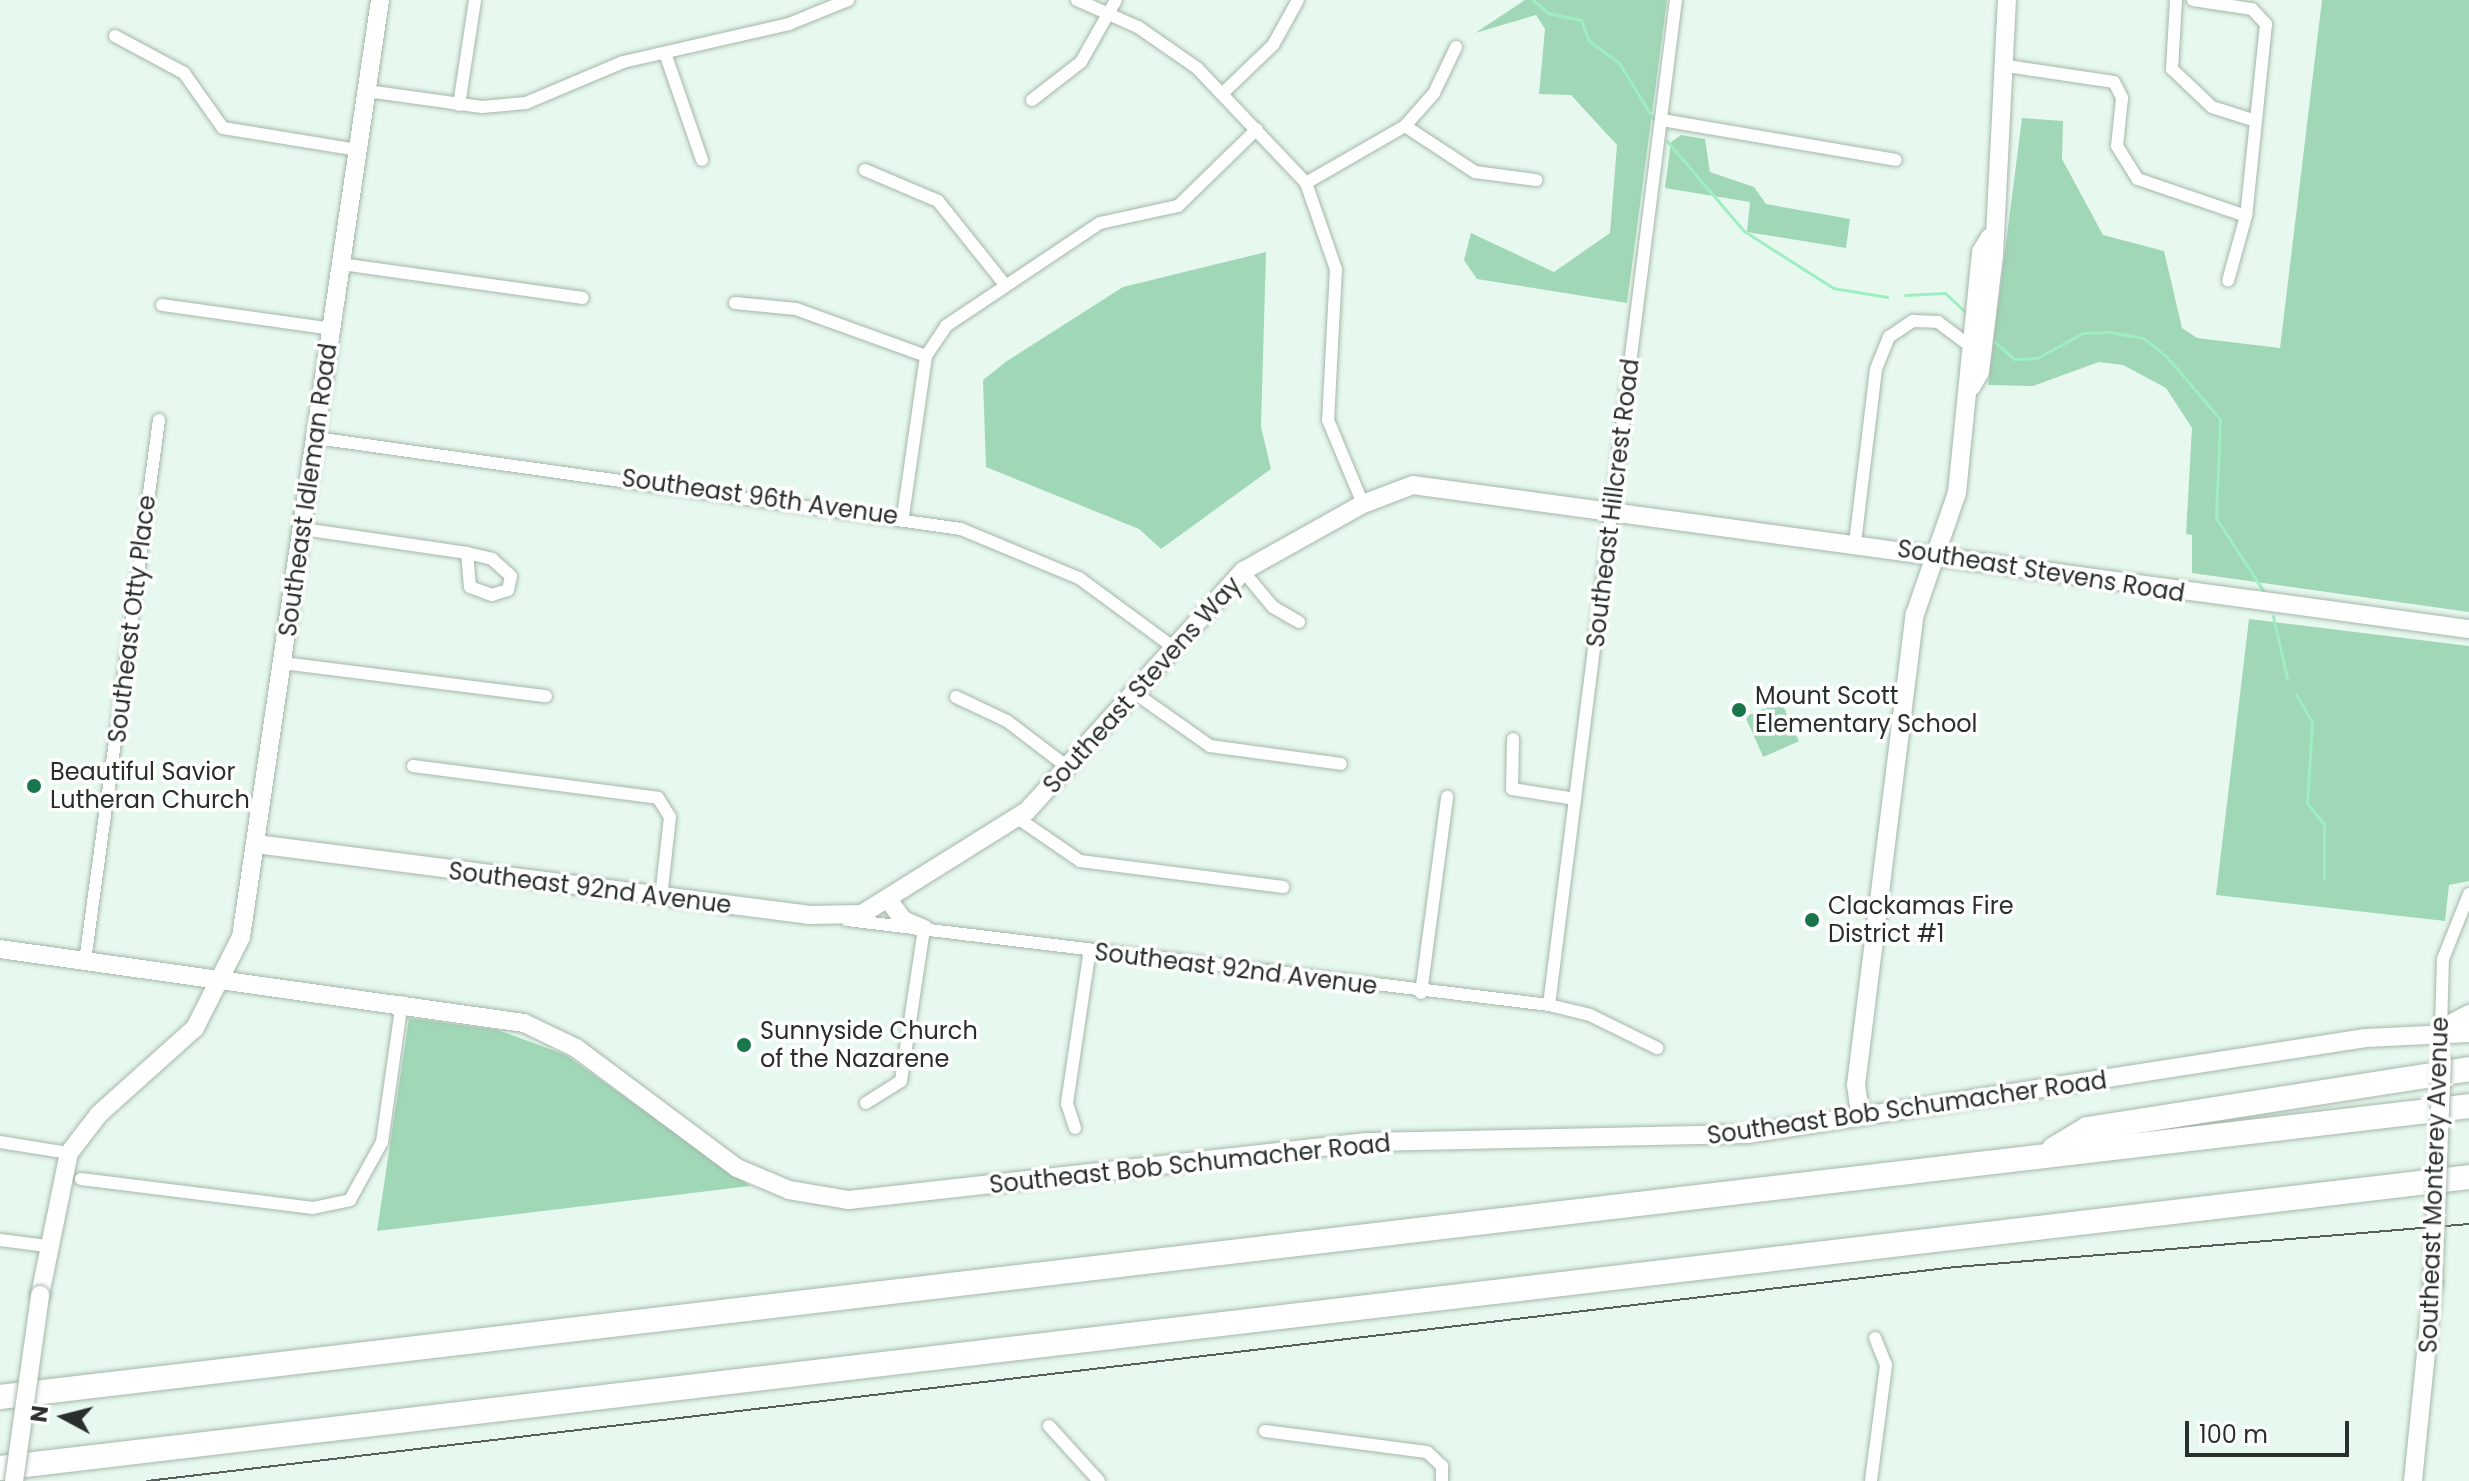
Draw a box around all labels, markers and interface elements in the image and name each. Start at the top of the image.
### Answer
street label: Southeast Idleman Road [273,342,343,638]
street label: Southeast Hillcrest Road [1581,357,1645,649]
street label: Southeast 96th Avenue [620,463,900,531]
street label: Southeast Otty Place [103,493,161,745]
street label: Southeast Stevens Road [1895,534,2187,608]
street label: Southeast Stevens Way [1037,571,1247,799]
place label: Mount Scott Elementary School [1755,682,1978,738]
marker: Mount Scott Elementary School [1730,701,1748,719]
place label: Beautiful Savior Lutheran Church [50,758,250,814]
marker: Beautiful Savior Lutheran Church [25,777,43,795]
street label: Southeast 92nd Avenue [447,856,733,920]
place label: Clackamas Fire District #1 [1828,892,2014,948]
marker: Clackamas Fire District #1 [1803,911,1821,929]
street label: Southeast 92nd Avenue [1093,937,1379,1001]
street label: Southeast Monterey Avenue [2414,1016,2454,1354]
place label: Sunnyside Church of the Nazarene [760,1017,978,1073]
marker: Sunnyside Church of the Nazarene [735,1036,753,1054]
street label: Southeast Bob Schumacher Road [1705,1066,2109,1150]
street label: Southeast Bob Schumacher Road [988,1129,1392,1199]
north arrow [24,1377,104,1457]
text: N [23,1404,56,1424]
scale bar [2189,1405,2353,1455]
text: 100 m [2199,1418,2268,1451]

